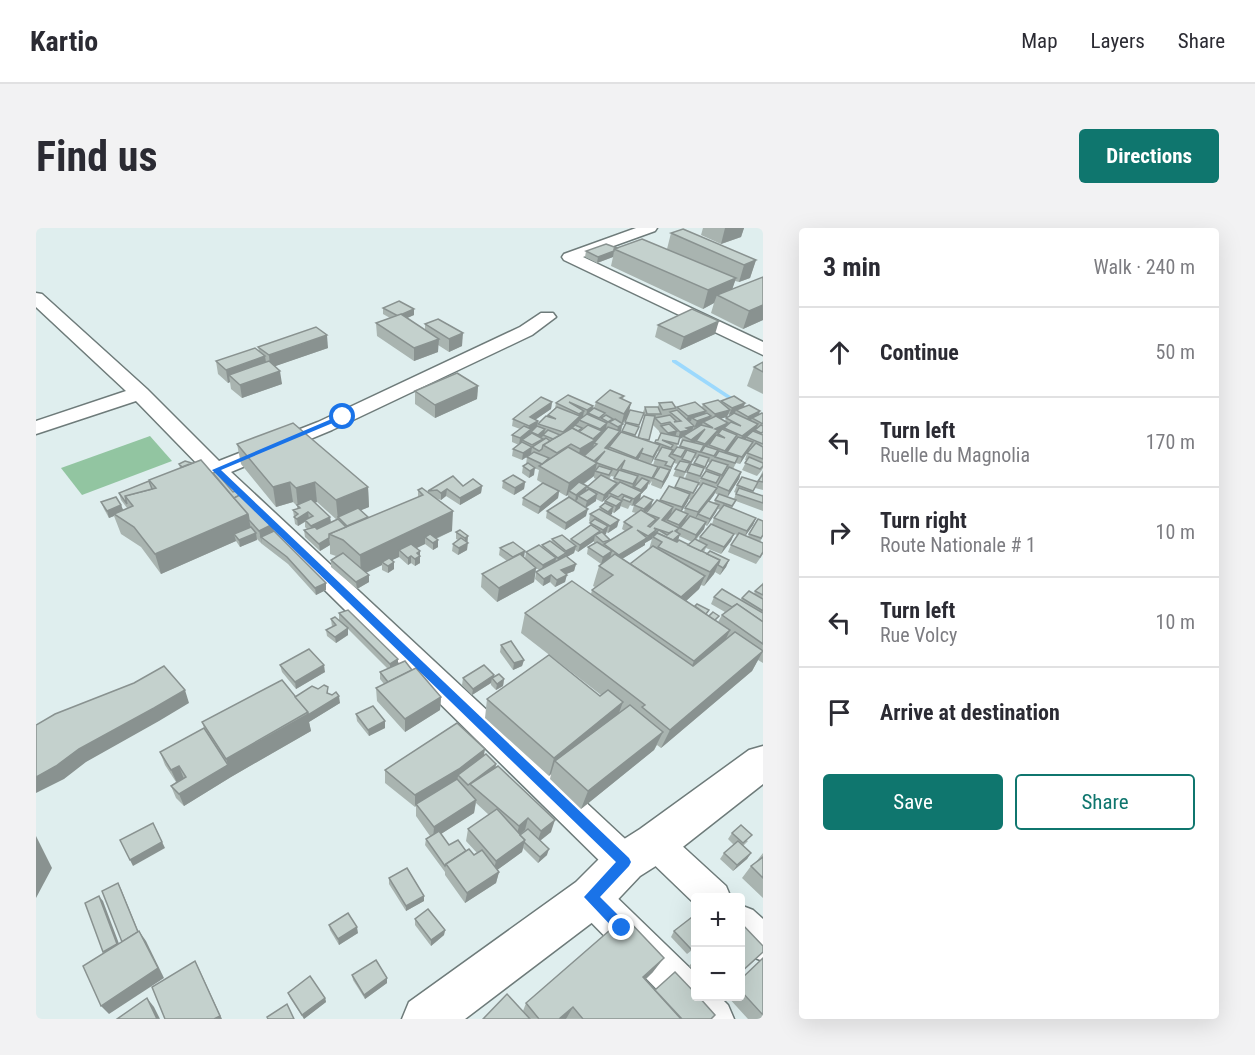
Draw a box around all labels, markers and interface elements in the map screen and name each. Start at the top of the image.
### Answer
text: Kartio [30,25,98,58]
text: Map [1021,29,1058,53]
text: Layers [1091,29,1145,53]
text: Share [1178,29,1225,53]
button: Directions [1079,129,1219,183]
text: Find us [36,132,157,181]
text: 3 min [823,252,881,282]
text: Walk · 240 m [1094,255,1195,279]
icon: ahead [823,336,856,369]
text: Continue [880,340,959,365]
text: 50 m [1156,340,1195,364]
route start [329,403,355,429]
text: Turn left [880,418,955,443]
icon: left [823,426,856,459]
text: 170 m [1146,430,1195,454]
text: Ruelle du Magnolia [880,443,1030,467]
text: Turn right [880,508,967,533]
icon: right [823,516,856,549]
text: 10 m [1156,520,1195,544]
text: Route Nationale # 1 [880,533,1036,557]
text: Turn left [880,598,955,623]
icon: left [823,606,856,639]
text: 10 m [1156,610,1195,634]
text: Rue Volcy [880,623,957,647]
icon: arrive [823,696,856,729]
text: Arrive at destination [880,700,1060,725]
button: Save [823,774,1003,830]
button: Share [1015,774,1195,830]
map controls [691,893,745,1001]
button: + [691,893,745,947]
route end [608,914,634,940]
button: − [691,947,745,1001]

